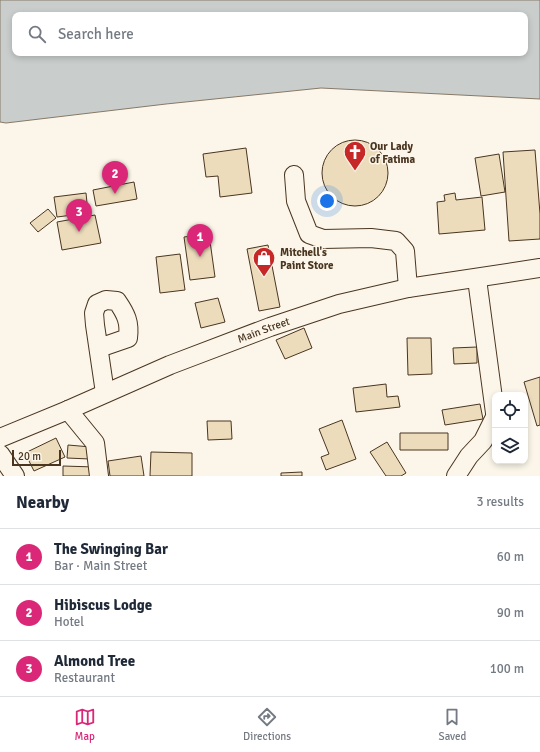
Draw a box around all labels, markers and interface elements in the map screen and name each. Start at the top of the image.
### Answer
search box [12,12,528,56]
icon: search [26,23,48,45]
text: Search here [58,25,134,43]
church icon: Our Lady of Fatima [342,139,368,172]
place label: Our Lady of Fatima [370,140,415,166]
pin: 2 [102,161,128,194]
your location [317,191,337,211]
pin: 3 [66,199,92,232]
pin: 1 [187,224,213,257]
shop icon: Mitchell's Paint Store [251,245,277,278]
place label: Mitchell's Paint Store [280,246,334,272]
street label: Main Street [236,315,292,346]
map controls [492,392,528,464]
button: locate [492,392,528,428]
button: layers [492,428,528,464]
scale bar [12,448,61,467]
text: 20 m [18,450,41,463]
text: Nearby [16,492,69,513]
text: 3 results [476,494,524,510]
text: The Swinging Bar [54,540,168,558]
text: 1 [25,549,33,565]
text: 60 m [497,549,524,565]
text: Bar · Main Street [54,558,147,574]
text: Hibiscus Lodge [54,596,152,614]
text: 2 [25,605,33,621]
text: 90 m [497,605,524,621]
text: Hotel [54,614,84,630]
text: Almond Tree [54,652,135,670]
text: 3 [25,661,33,677]
text: 100 m [490,661,524,677]
text: Restaurant [54,670,115,686]
tab: Map [74,706,96,743]
tab: Directions [243,706,291,743]
tab: Saved [439,706,466,743]

